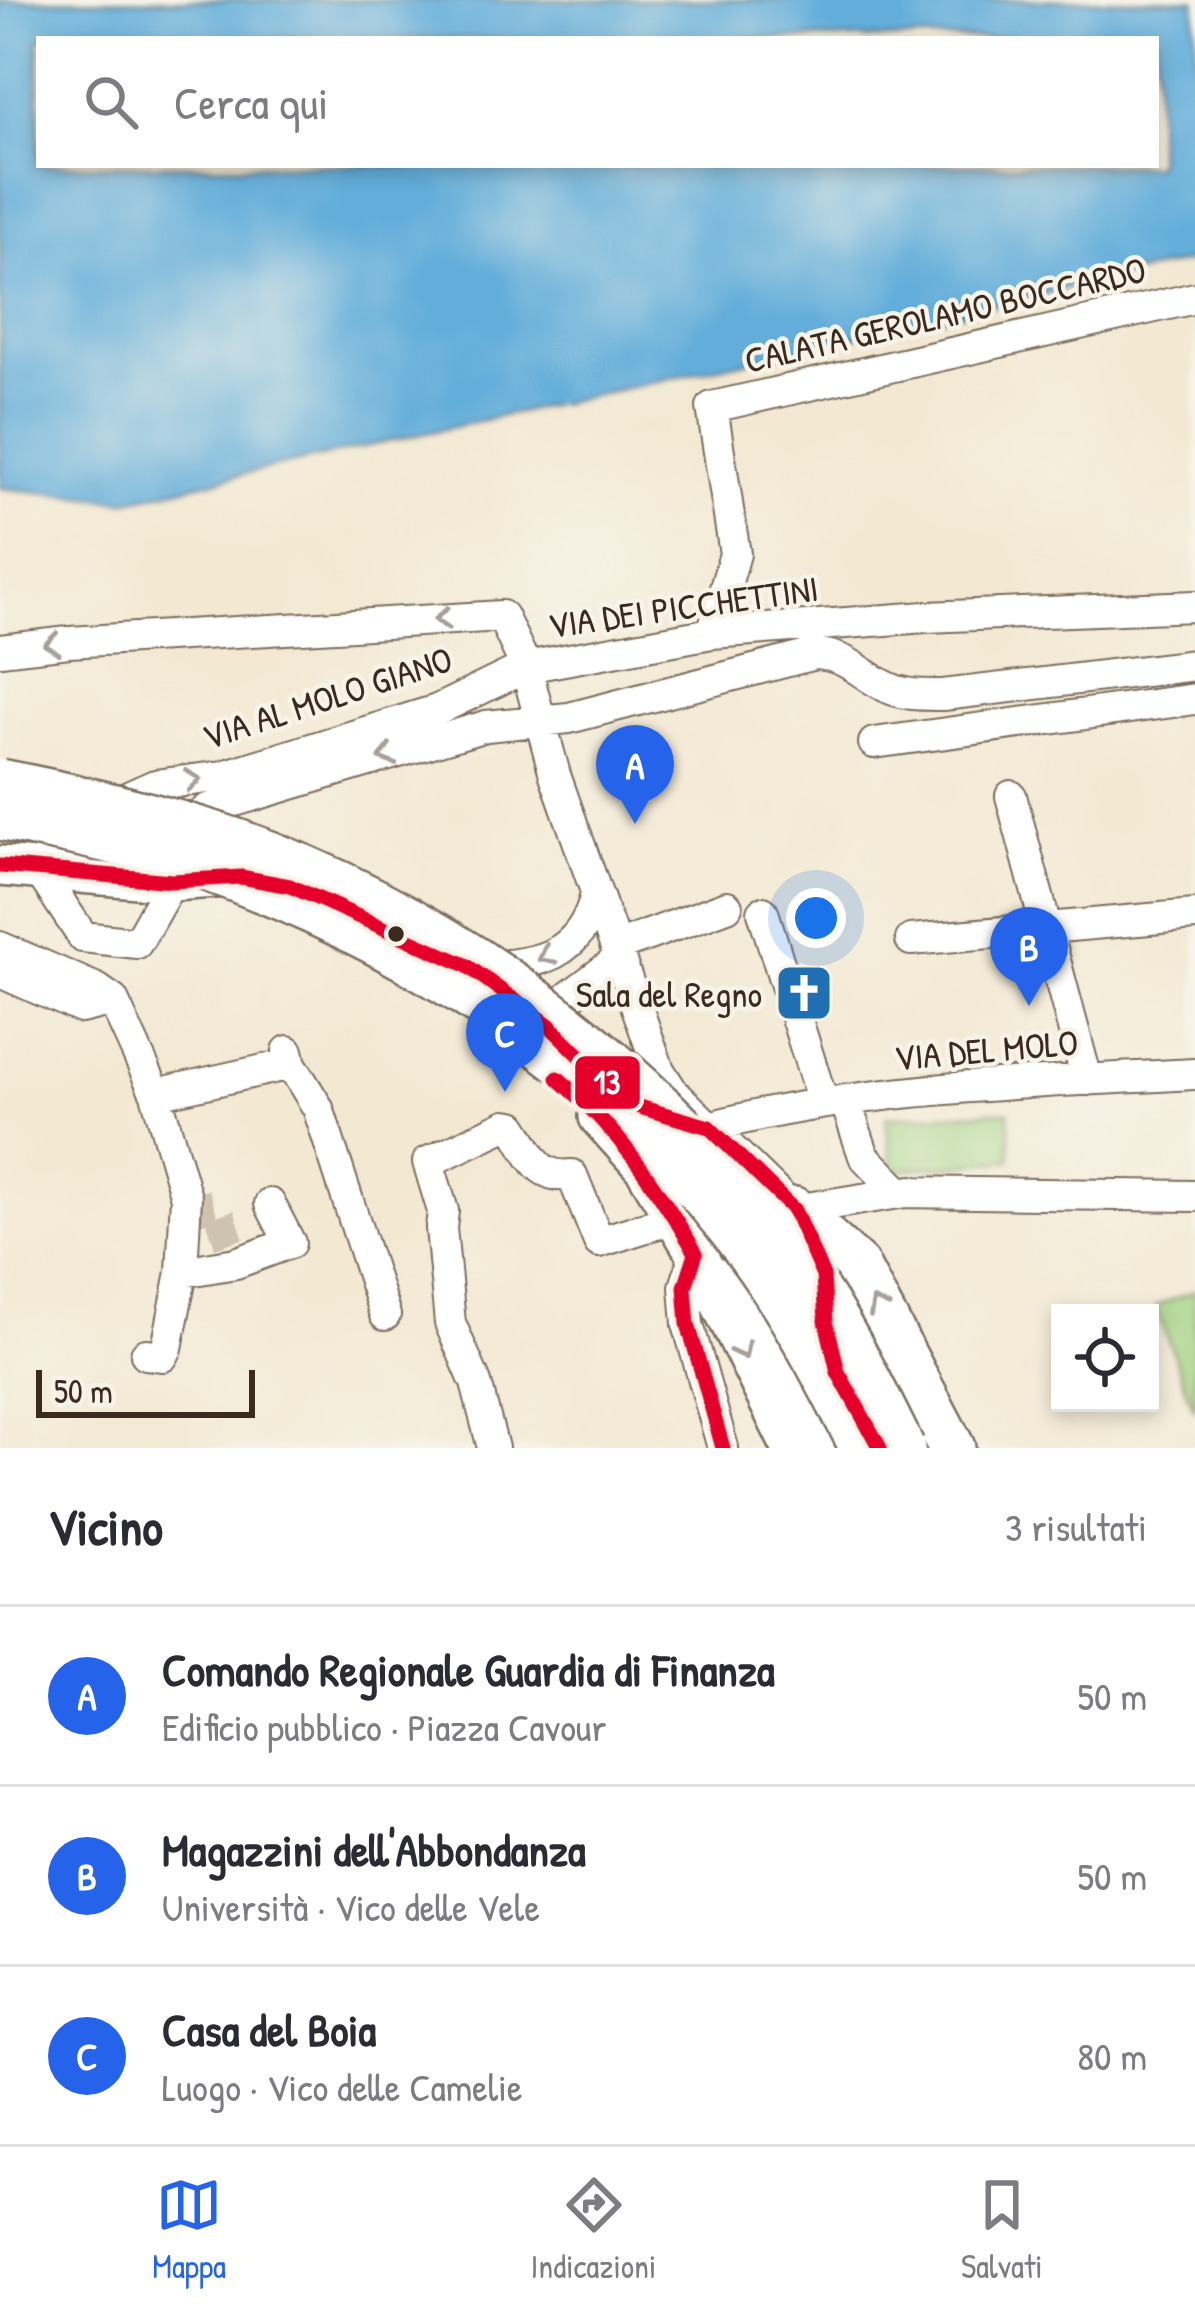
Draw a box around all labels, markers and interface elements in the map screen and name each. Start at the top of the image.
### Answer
search box [36,36,1159,168]
icon: search [78,69,144,135]
text: Cerca qui [174,72,328,133]
street label: CALATA GEROLAMO BOCCARDO [740,244,1150,384]
street label: VIA DEI PICCHETTINI [545,563,821,649]
one-way arrow [432,606,451,632]
one-way arrow [43,630,62,656]
street label: VIA AL MOLO GIANO [196,634,458,760]
pin: A [596,725,674,824]
one-way arrow [377,742,398,767]
one-way arrow [183,768,203,794]
your location [786,888,846,948]
pin: B [990,907,1068,1006]
unlabelled marker [385,923,407,945]
one-way arrow [537,941,559,964]
church icon: Sala del Regno [773,962,835,1024]
place label: Sala del Regno [576,969,762,1018]
pin: C [466,993,544,1092]
street label: VIA DEL MOLO [892,1017,1080,1081]
line badge: 13 [573,1054,642,1111]
text: 13 [594,1060,621,1104]
one-way arrow [868,1297,891,1318]
map controls [1051,1304,1159,1412]
button: locate [1051,1304,1159,1412]
one-way arrow [727,1339,750,1361]
scale bar [36,1364,255,1417]
text: 50 m [54,1369,113,1413]
text: Vicino [48,1492,163,1561]
text: 3 risultati [1005,1500,1147,1553]
text: Comando Regionale Guardia di Finanza [162,1639,775,1700]
text: A [77,1669,97,1722]
text: 50 m [1078,1669,1147,1722]
text: Edificio pubblico · Piazza Cavour [162,1700,606,1753]
text: Magazzini dell'Abbondanza [162,1819,586,1880]
text: B [77,1849,97,1902]
text: 50 m [1078,1849,1147,1902]
text: Università · Vico delle Vele [162,1880,540,1933]
text: Casa del Boia [162,1999,376,2060]
text: C [76,2029,98,2082]
text: 80 m [1077,2029,1147,2082]
text: Luogo · Vico delle Camelie [162,2060,522,2113]
tab: Mappa [152,2172,226,2288]
tab: Indicazioni [531,2172,656,2288]
tab: Salvati [961,2172,1043,2288]

